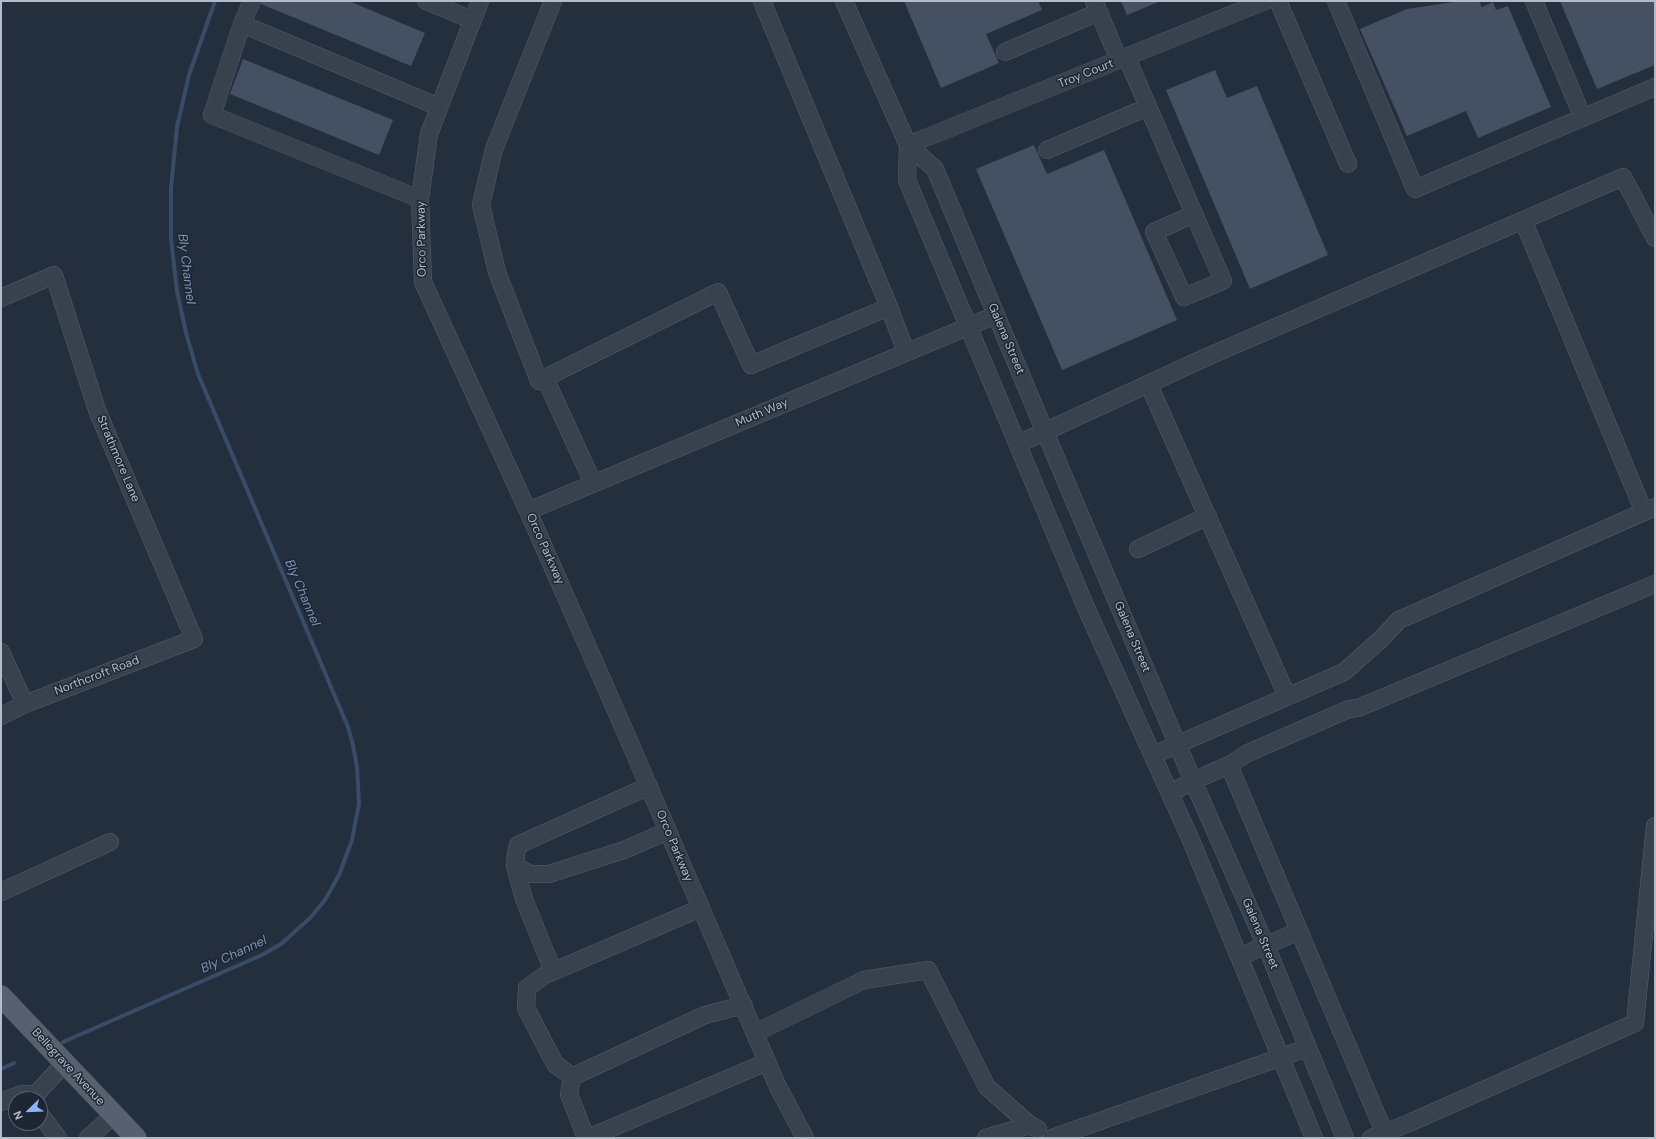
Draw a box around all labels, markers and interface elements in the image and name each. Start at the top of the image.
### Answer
street label: Troy Court [1056,56,1116,92]
street label: Orco Parkway [414,201,430,277]
water label: Bly Channel [174,233,198,305]
street label: Galena Street [985,301,1027,377]
street label: Muth Way [733,395,791,431]
street label: Strathmore Lane [93,414,143,504]
street label: Orco Parkway [523,511,567,587]
water label: Bly Channel [281,557,323,629]
street label: Galena Street [1111,599,1153,675]
street label: Northcroft Road [53,653,141,699]
street label: Orco Parkway [652,808,696,884]
street label: Galena Street [1239,896,1281,972]
water label: Bly Channel [199,933,269,977]
street label: Bellegrave Avenue [28,1025,108,1109]
north arrow [8,1091,48,1131]
text: N [10,1109,26,1122]

